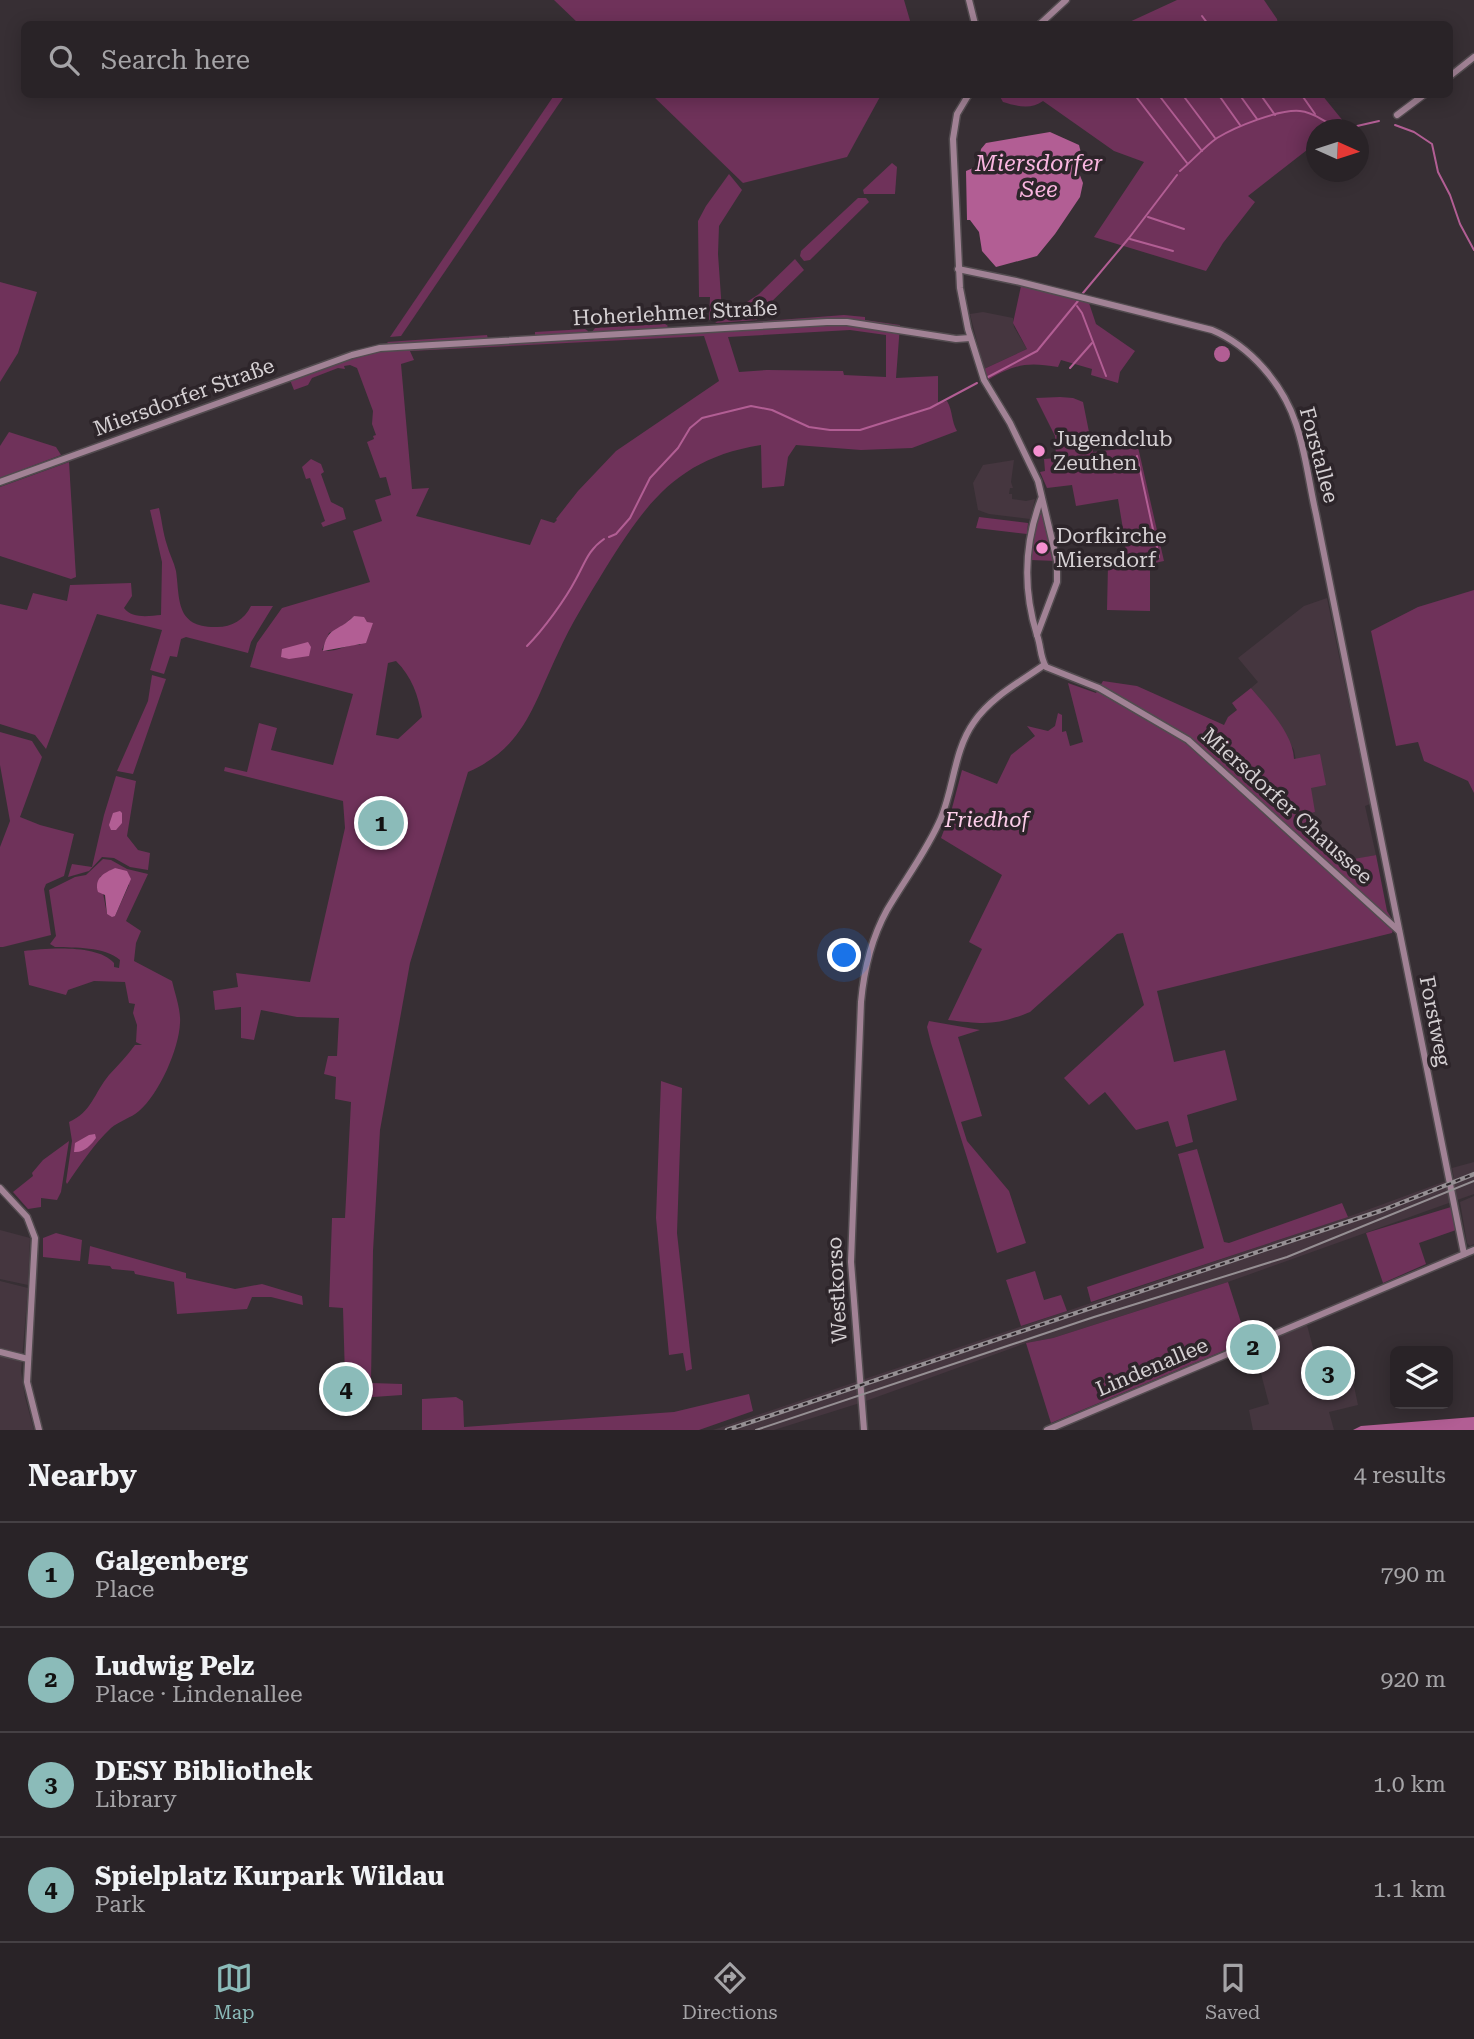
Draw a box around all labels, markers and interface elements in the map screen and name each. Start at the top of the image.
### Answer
search box [21,21,1453,98]
icon: search [45,41,83,79]
text: Search here [101,45,250,75]
north arrow [1306,119,1369,182]
water label: Miersdorfer See [974,150,1103,203]
street label: Hoherlehmer Straße [572,296,778,330]
street label: Miersdorfer Straße [90,353,278,441]
street label: Forstallee [1295,404,1343,506]
place label: Jugendclub Zeuthen [1053,427,1172,475]
marker: Jugendclub Zeuthen [1031,443,1047,459]
place label: Dorfkirche Miersdorf [1056,524,1167,572]
marker: Dorfkirche Miersdorf [1034,540,1050,556]
street label: Miersdorfer Chaussee [1197,723,1377,889]
pin: 1 [358,797,404,849]
park label: Friedhof [944,808,1031,832]
your location [827,938,861,972]
street label: Forstweg [1414,974,1456,1068]
street label: Westkorso [822,1236,852,1344]
pin: 2 [1230,1321,1276,1373]
street label: Lindenallee [1092,1333,1212,1401]
map controls [1390,1346,1453,1409]
button: layers [1390,1346,1453,1409]
pin: 3 [1305,1347,1351,1399]
pin: 4 [323,1363,369,1415]
text: Nearby [28,1458,137,1493]
text: 4 results [1354,1462,1446,1489]
text: Galgenberg [95,1546,248,1576]
text: 1 [45,1561,57,1588]
text: 790 m [1381,1561,1446,1588]
text: Place [95,1576,154,1603]
text: Ludwig Pelz [95,1651,254,1681]
text: 2 [45,1666,57,1693]
text: 920 m [1381,1666,1446,1693]
text: Place · Lindenallee [95,1681,303,1708]
text: DESY Bibliothek [95,1756,313,1786]
text: 3 [45,1771,57,1798]
text: 1.0 km [1373,1771,1446,1798]
text: Library [95,1786,177,1813]
text: Spielplatz Kurpark Wildau [95,1861,444,1891]
text: 4 [45,1876,57,1903]
text: 1.1 km [1373,1876,1446,1903]
text: Park [95,1891,146,1918]
tab: Map [214,1959,254,2024]
tab: Directions [682,1959,778,2024]
tab: Saved [1205,1959,1260,2024]

